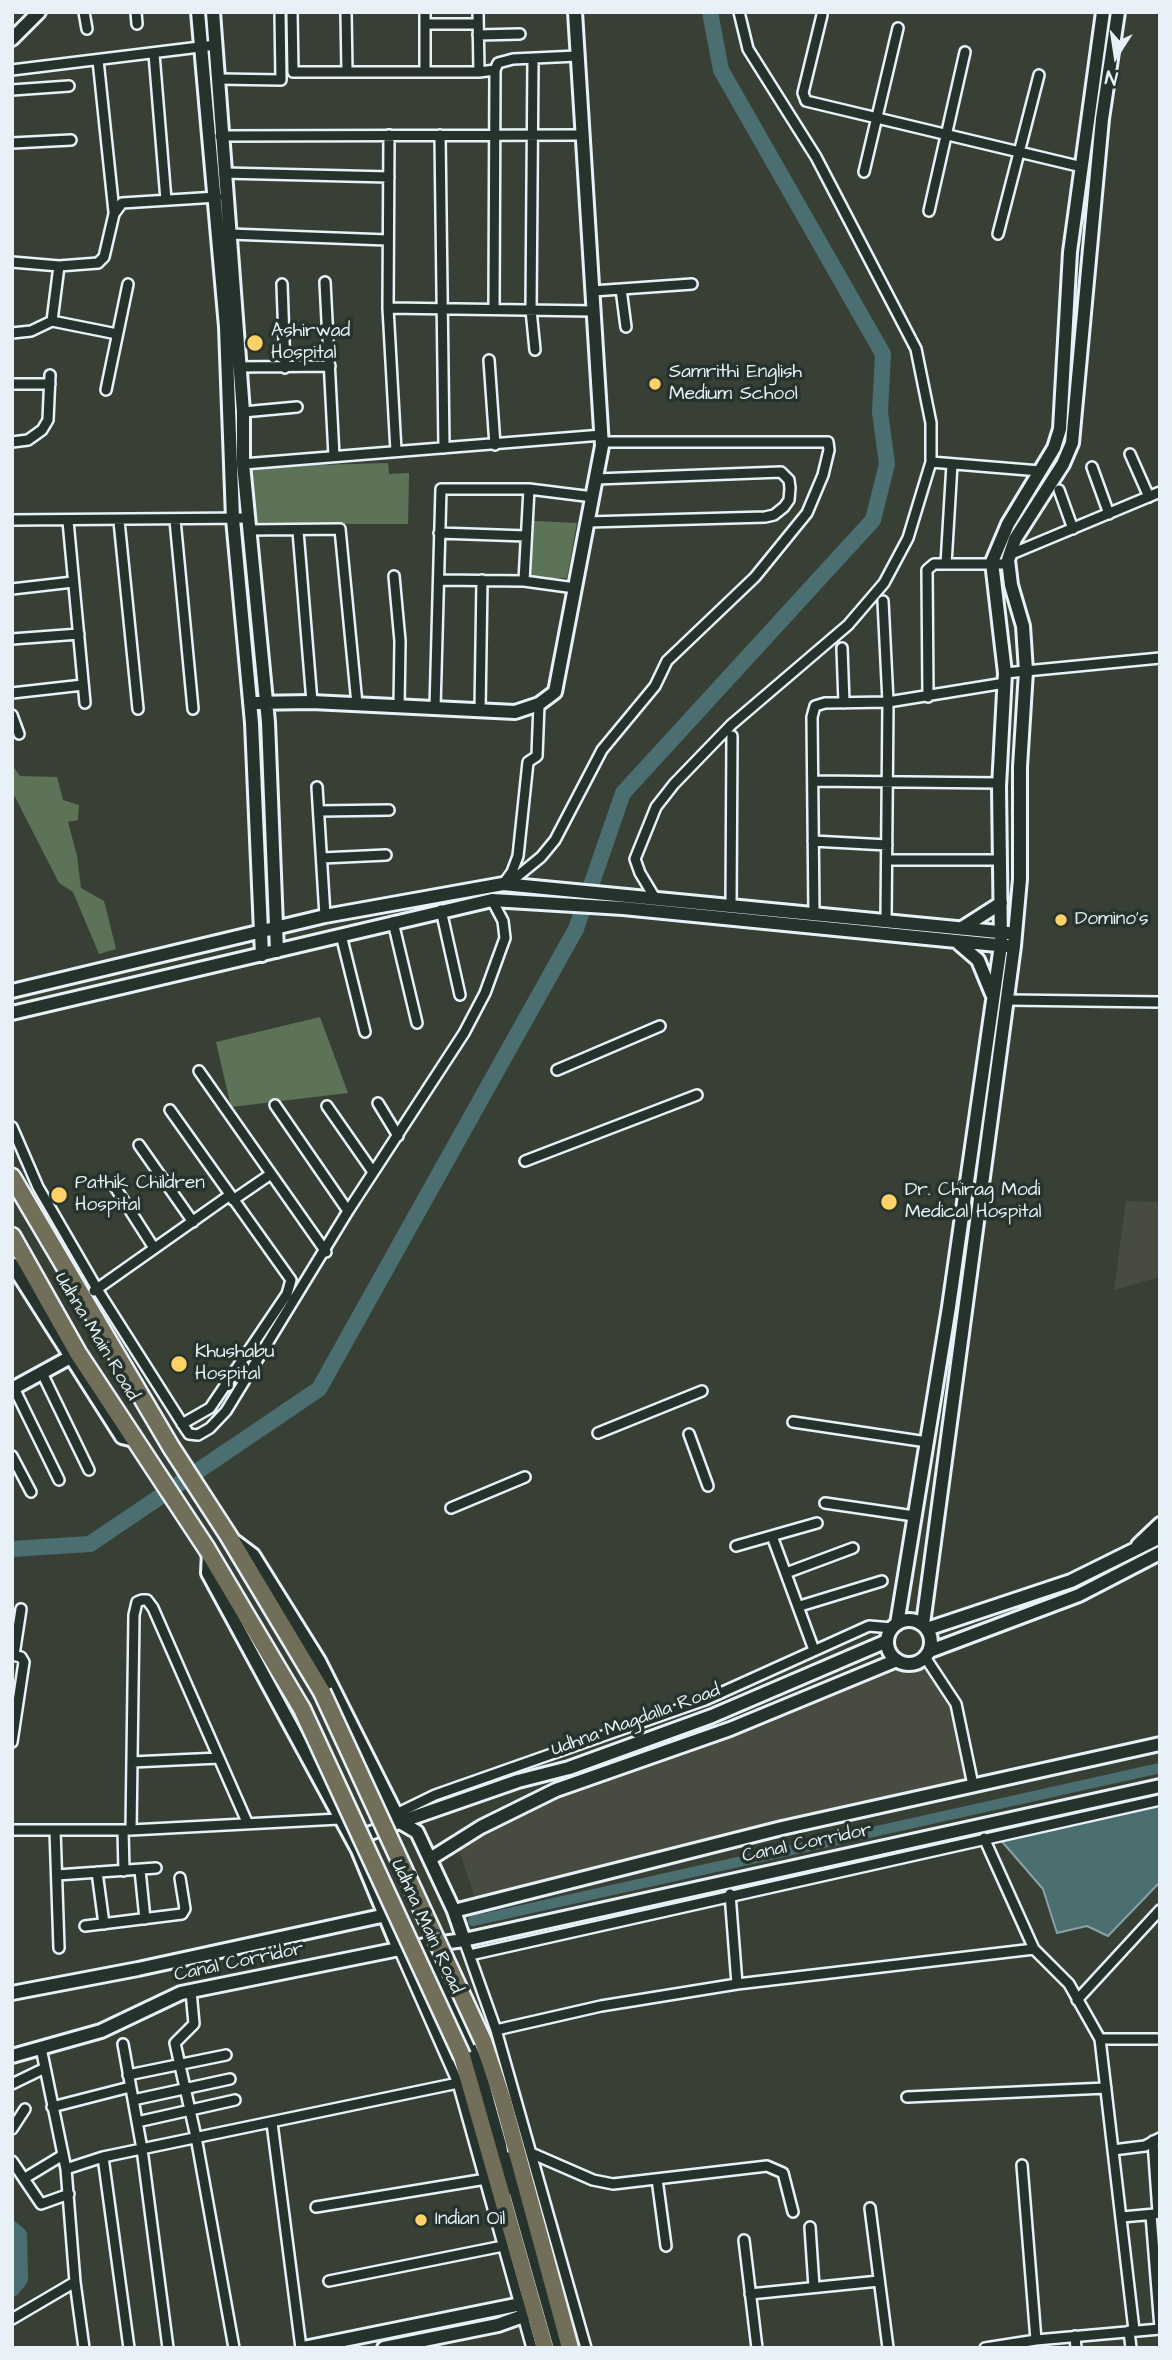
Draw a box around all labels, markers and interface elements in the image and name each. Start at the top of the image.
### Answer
north arrow [1081,21,1151,91]
text: N [1103,63,1120,91]
place label: Ashirwad Hospital [271,321,350,365]
marker: Ashirwad Hospital [245,333,265,353]
place label: Samrithi English Medium School [669,362,802,406]
marker: Samrithi English Medium School [647,376,663,392]
place label: Domino's [1075,909,1148,931]
marker: Domino's [1053,912,1069,928]
place label: Pathik Children Hospital [75,1173,205,1217]
place label: Dr. Chirag Modi Medical Hospital [905,1180,1041,1224]
marker: Pathik Children Hospital [49,1185,69,1205]
marker: Dr. Chirag Modi Medical Hospital [879,1192,899,1212]
street label: Udhna Main Road [49,1269,143,1405]
place label: Khushabu Hospital [195,1342,274,1386]
marker: Khushabu Hospital [169,1354,189,1374]
street label: Udhna Magdalla Road [548,1680,724,1762]
street label: Canal Corridor [740,1819,874,1869]
street label: Udhna Main Road [385,1856,467,1998]
street label: Canal Corridor [172,1938,306,1988]
place label: Indian Oil [435,2209,505,2231]
marker: Indian Oil [413,2212,429,2228]

